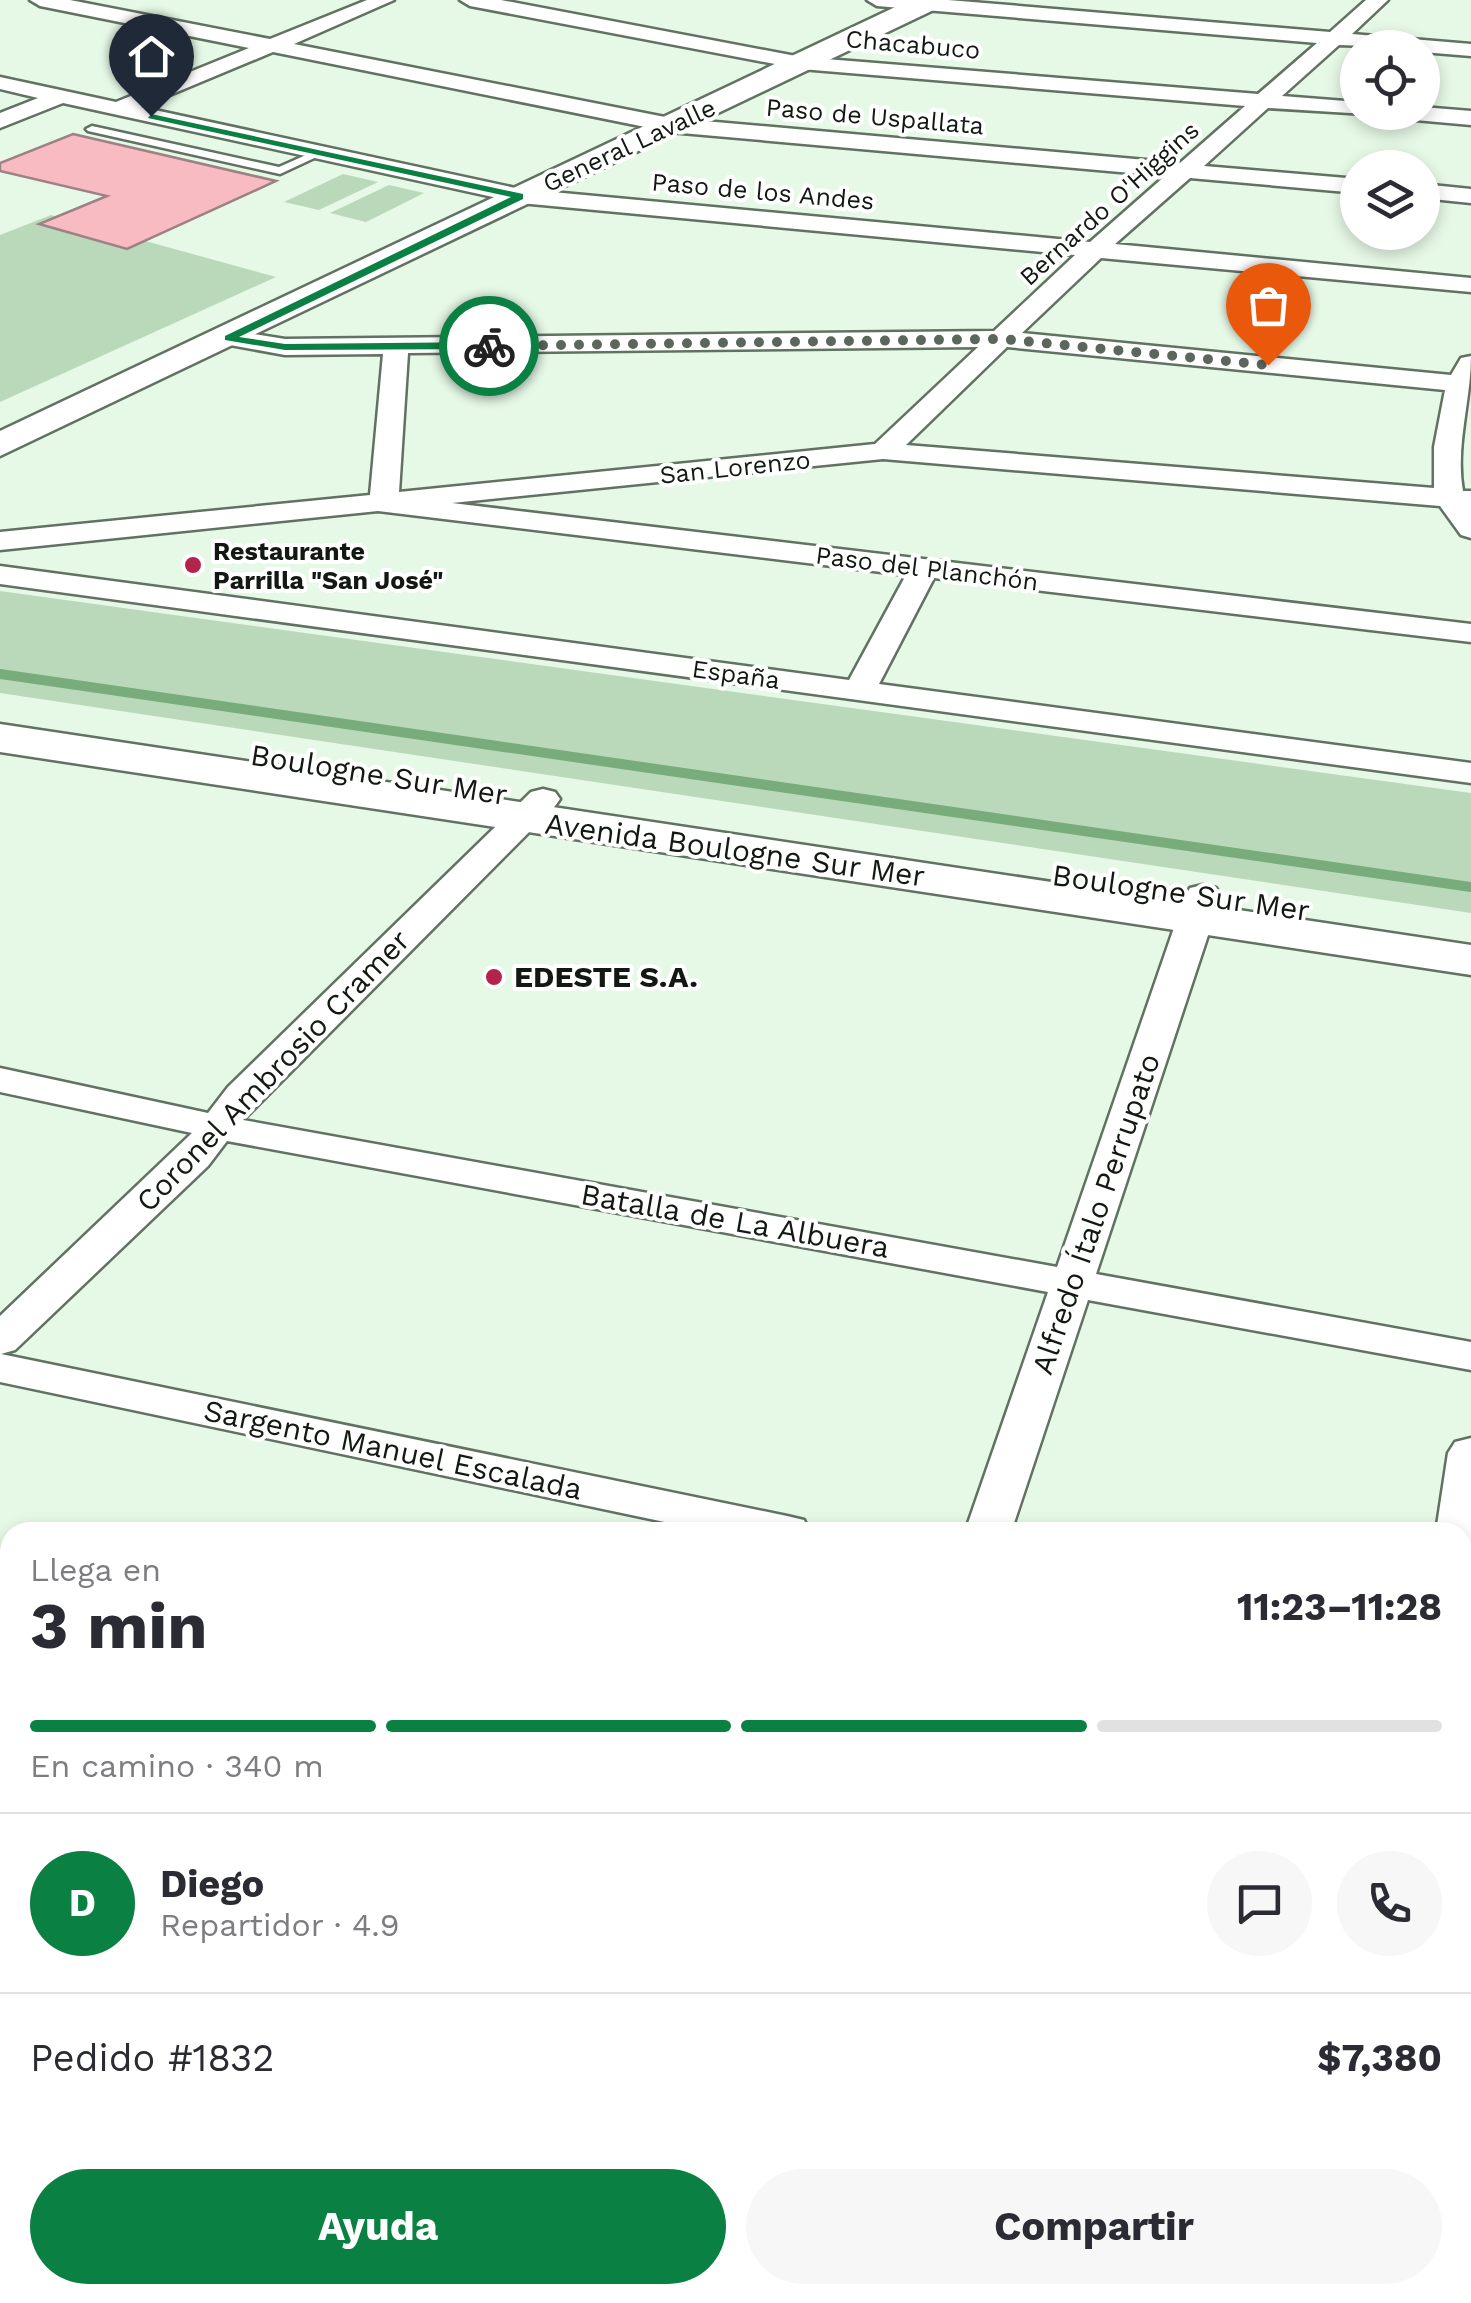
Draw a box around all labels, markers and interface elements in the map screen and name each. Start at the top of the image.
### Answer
pin [109,14,194,117]
street label: Chacabuco [844,24,981,65]
icon: home [124,29,179,84]
map controls [1340,30,1440,250]
button: locate [1340,30,1440,130]
street label: General Lavalle [538,93,720,198]
street label: Paso de Uspallata [765,93,985,140]
street label: Bernardo O'Higgins [1014,115,1205,291]
button: layers [1340,150,1440,250]
street label: Paso de los Andes [650,167,875,216]
pin [1226,263,1311,366]
icon: bag [1241,278,1296,333]
courier [439,296,539,396]
icon: bike [462,319,517,374]
street label: San Lorenzo [658,445,812,490]
place label: Restaurante Parrilla "San José" [213,537,443,595]
street label: Paso del Planchón [814,540,1040,597]
marker: Restaurante Parrilla "San José" [182,554,204,576]
street label: España [690,654,782,695]
street label: Boulogne Sur Mer [248,737,510,812]
street label: Avenida Boulogne Sur Mer [543,806,927,894]
street label: Boulogne Sur Mer [1050,857,1312,928]
street label: Coronel Ambrosio Cramer [129,923,416,1219]
place label: EDESTE S.A. [514,959,698,994]
marker: EDESTE S.A. [483,966,505,988]
street label: Alfredo Ítalo Perrupato [1024,1049,1167,1379]
street label: Batalla de La Albuera [578,1176,892,1265]
street label: Sargento Manuel Escalada [201,1392,585,1507]
text: Llega en [30,1551,161,1589]
text: 11:23–11:28 [1237,1585,1442,1629]
text: 3 min [30,1588,208,1664]
text: En camino · 340 m [30,1747,324,1785]
button: chat [1207,1851,1312,1956]
button: phone [1337,1851,1442,1956]
text: Diego [160,1862,264,1906]
text: D [69,1881,96,1925]
text: Repartidor · 4.9 [160,1906,400,1944]
text: Pedido #1832 [30,2036,274,2080]
text: $7,380 [1317,2036,1442,2080]
button: Ayuda [30,2169,726,2284]
button: Compartir [746,2169,1442,2284]

